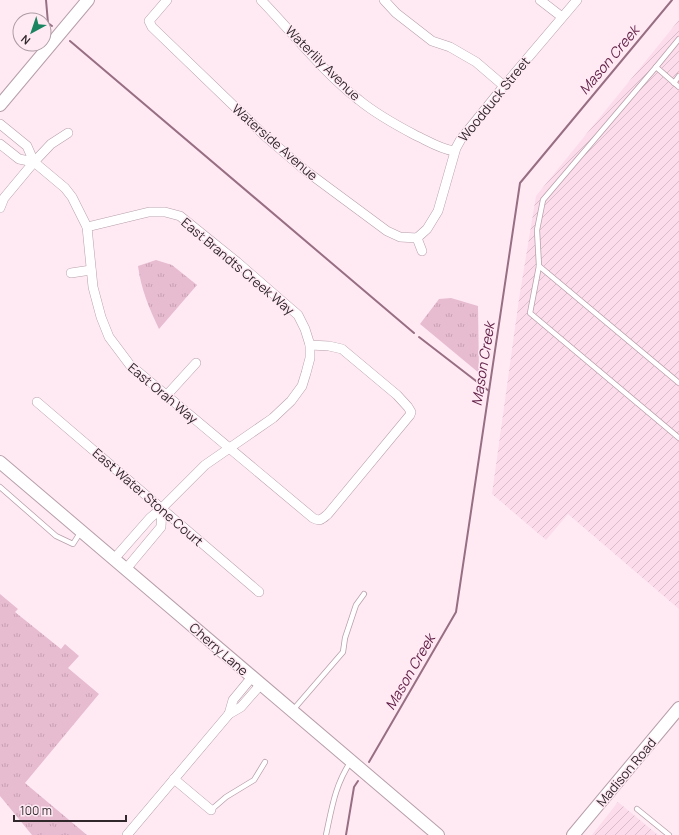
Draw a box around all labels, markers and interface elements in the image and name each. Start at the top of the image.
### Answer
north arrow [12,12,52,52]
water label: Mason Creek [574,20,644,98]
street label: Waterlily Avenue [282,22,365,105]
text: N [17,32,33,48]
street label: Woodduck Street [454,53,534,145]
street label: Waterside Avenue [228,100,322,184]
street label: East Brandts Creek Way [178,213,298,319]
water label: Mason Creek [467,319,499,407]
street label: East Orah Way [124,358,202,428]
street label: East Water Stone Court [89,444,207,550]
street label: Cherry Lane [186,618,253,680]
water label: Mason Creek [380,629,440,713]
street label: Madison Road [592,734,660,810]
scale bar [14,797,126,823]
text: 100 m [20,802,52,819]

